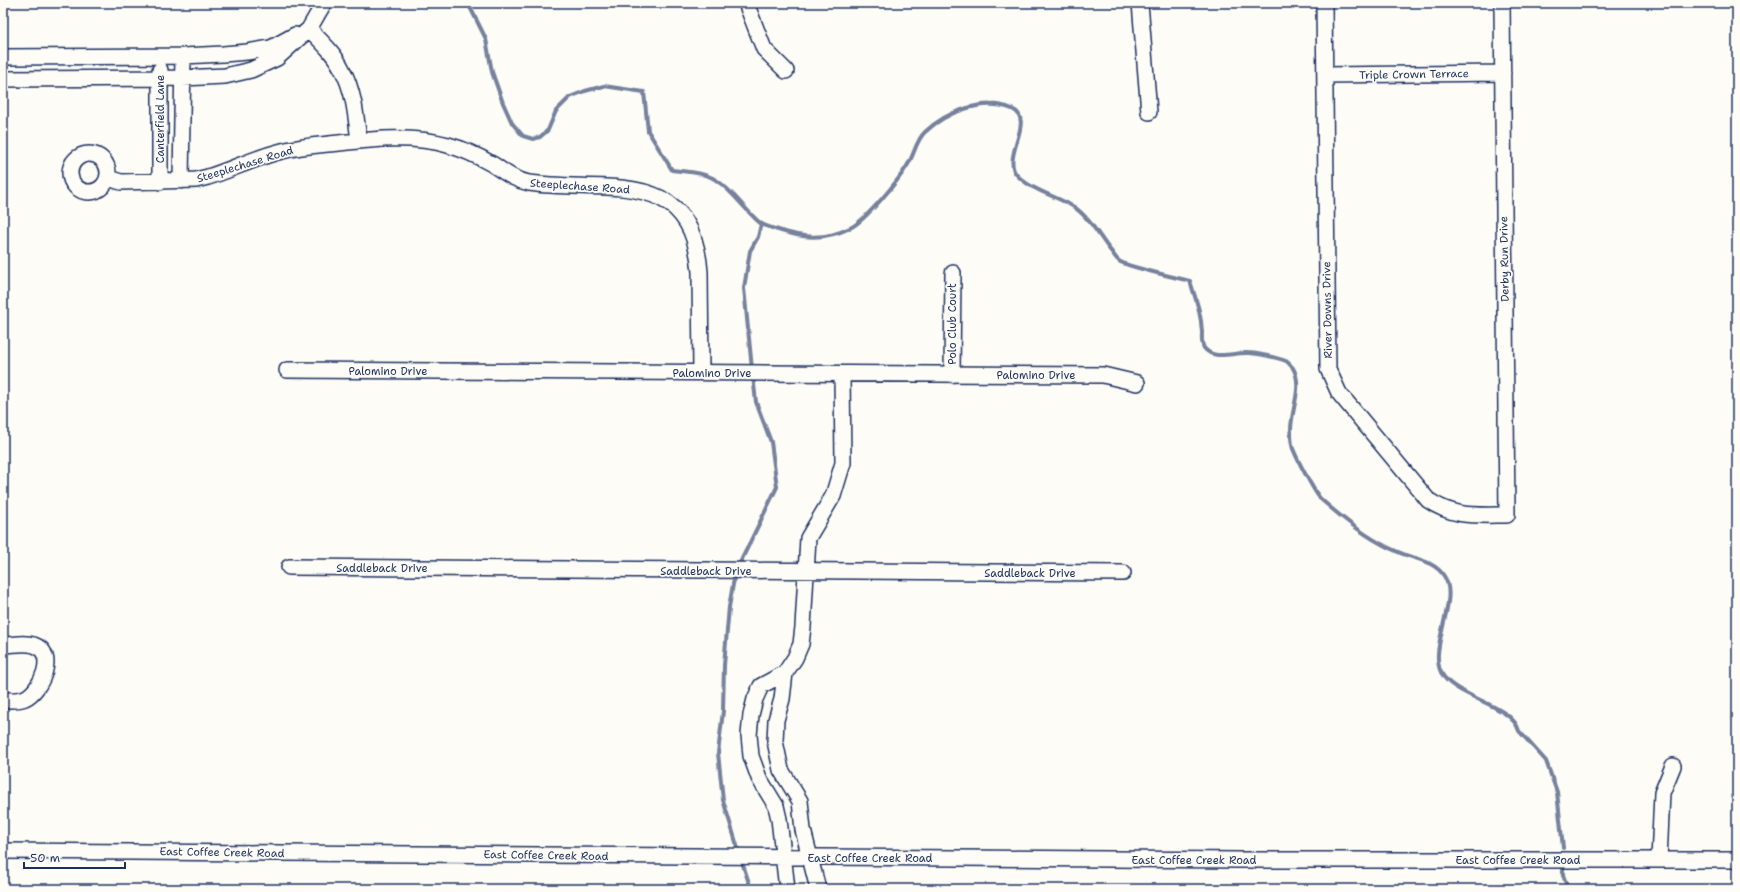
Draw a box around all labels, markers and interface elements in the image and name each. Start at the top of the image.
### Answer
street label: Triple Crown Terrace [1359,66,1469,83]
street label: Canterfield Lane [153,75,168,163]
street label: Steeplechase Road [195,143,295,186]
street label: Steeplechase Road [530,176,630,197]
street label: Derby Run Drive [1496,216,1513,302]
street label: River Downs Drive [1319,261,1336,359]
street label: Polo Club Court [945,283,960,365]
street label: Palomino Drive [349,364,427,379]
street label: Palomino Drive [673,366,751,381]
street label: Palomino Drive [997,368,1075,383]
street label: Saddleback Drive [336,561,428,576]
street label: Saddleback Drive [660,564,752,579]
street label: Saddleback Drive [984,566,1076,581]
scale bar [24,844,125,870]
street label: East Coffee Creek Road [159,844,285,861]
street label: East Coffee Creek Road [483,847,609,864]
text: 50 m [30,850,60,866]
street label: East Coffee Creek Road [807,851,933,866]
street label: East Coffee Creek Road [1131,853,1257,868]
street label: East Coffee Creek Road [1455,853,1581,868]

